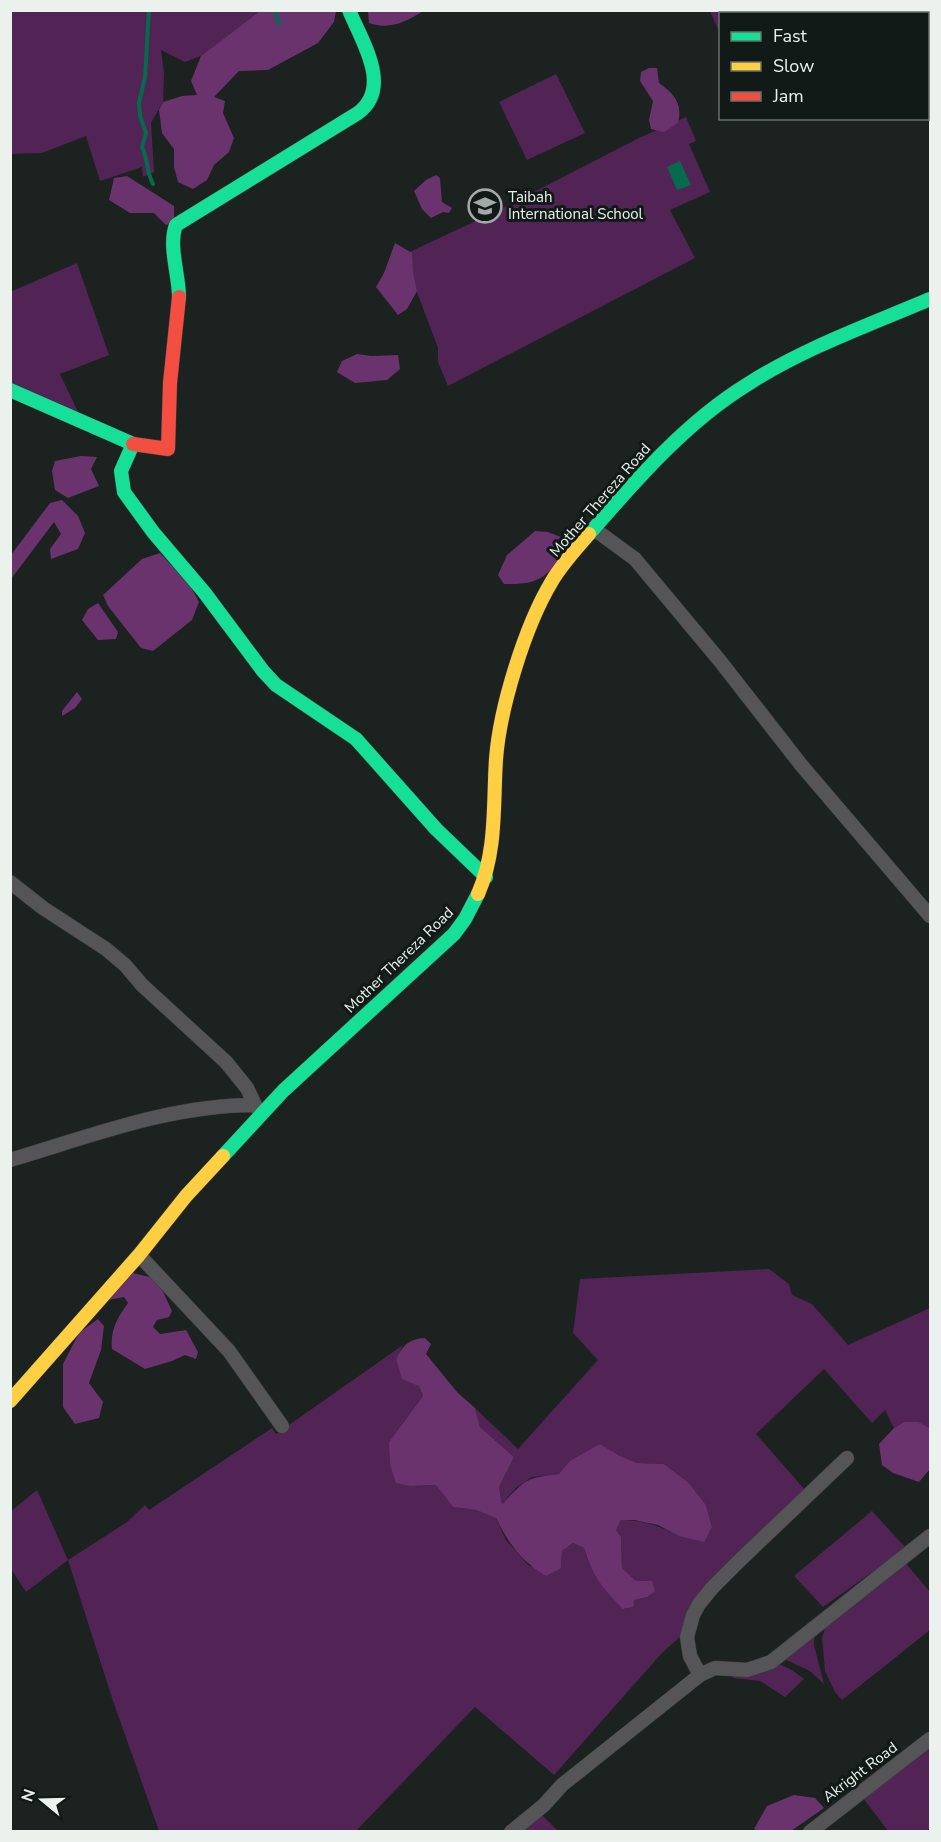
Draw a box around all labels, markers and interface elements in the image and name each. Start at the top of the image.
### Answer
legend [719,12,929,120]
text: Fast [773,24,808,48]
text: Slow [773,54,814,78]
text: Jam [772,84,804,108]
place label: Taibah International School [508,187,644,224]
school or university icon: Taibah International School [467,188,503,224]
street label: Mother Thereza Road [545,439,655,561]
street label: Mother Thereza Road [340,903,458,1017]
street label: Akright Road [819,1737,901,1807]
north arrow [12,1770,72,1830]
text: N [16,1786,41,1805]

